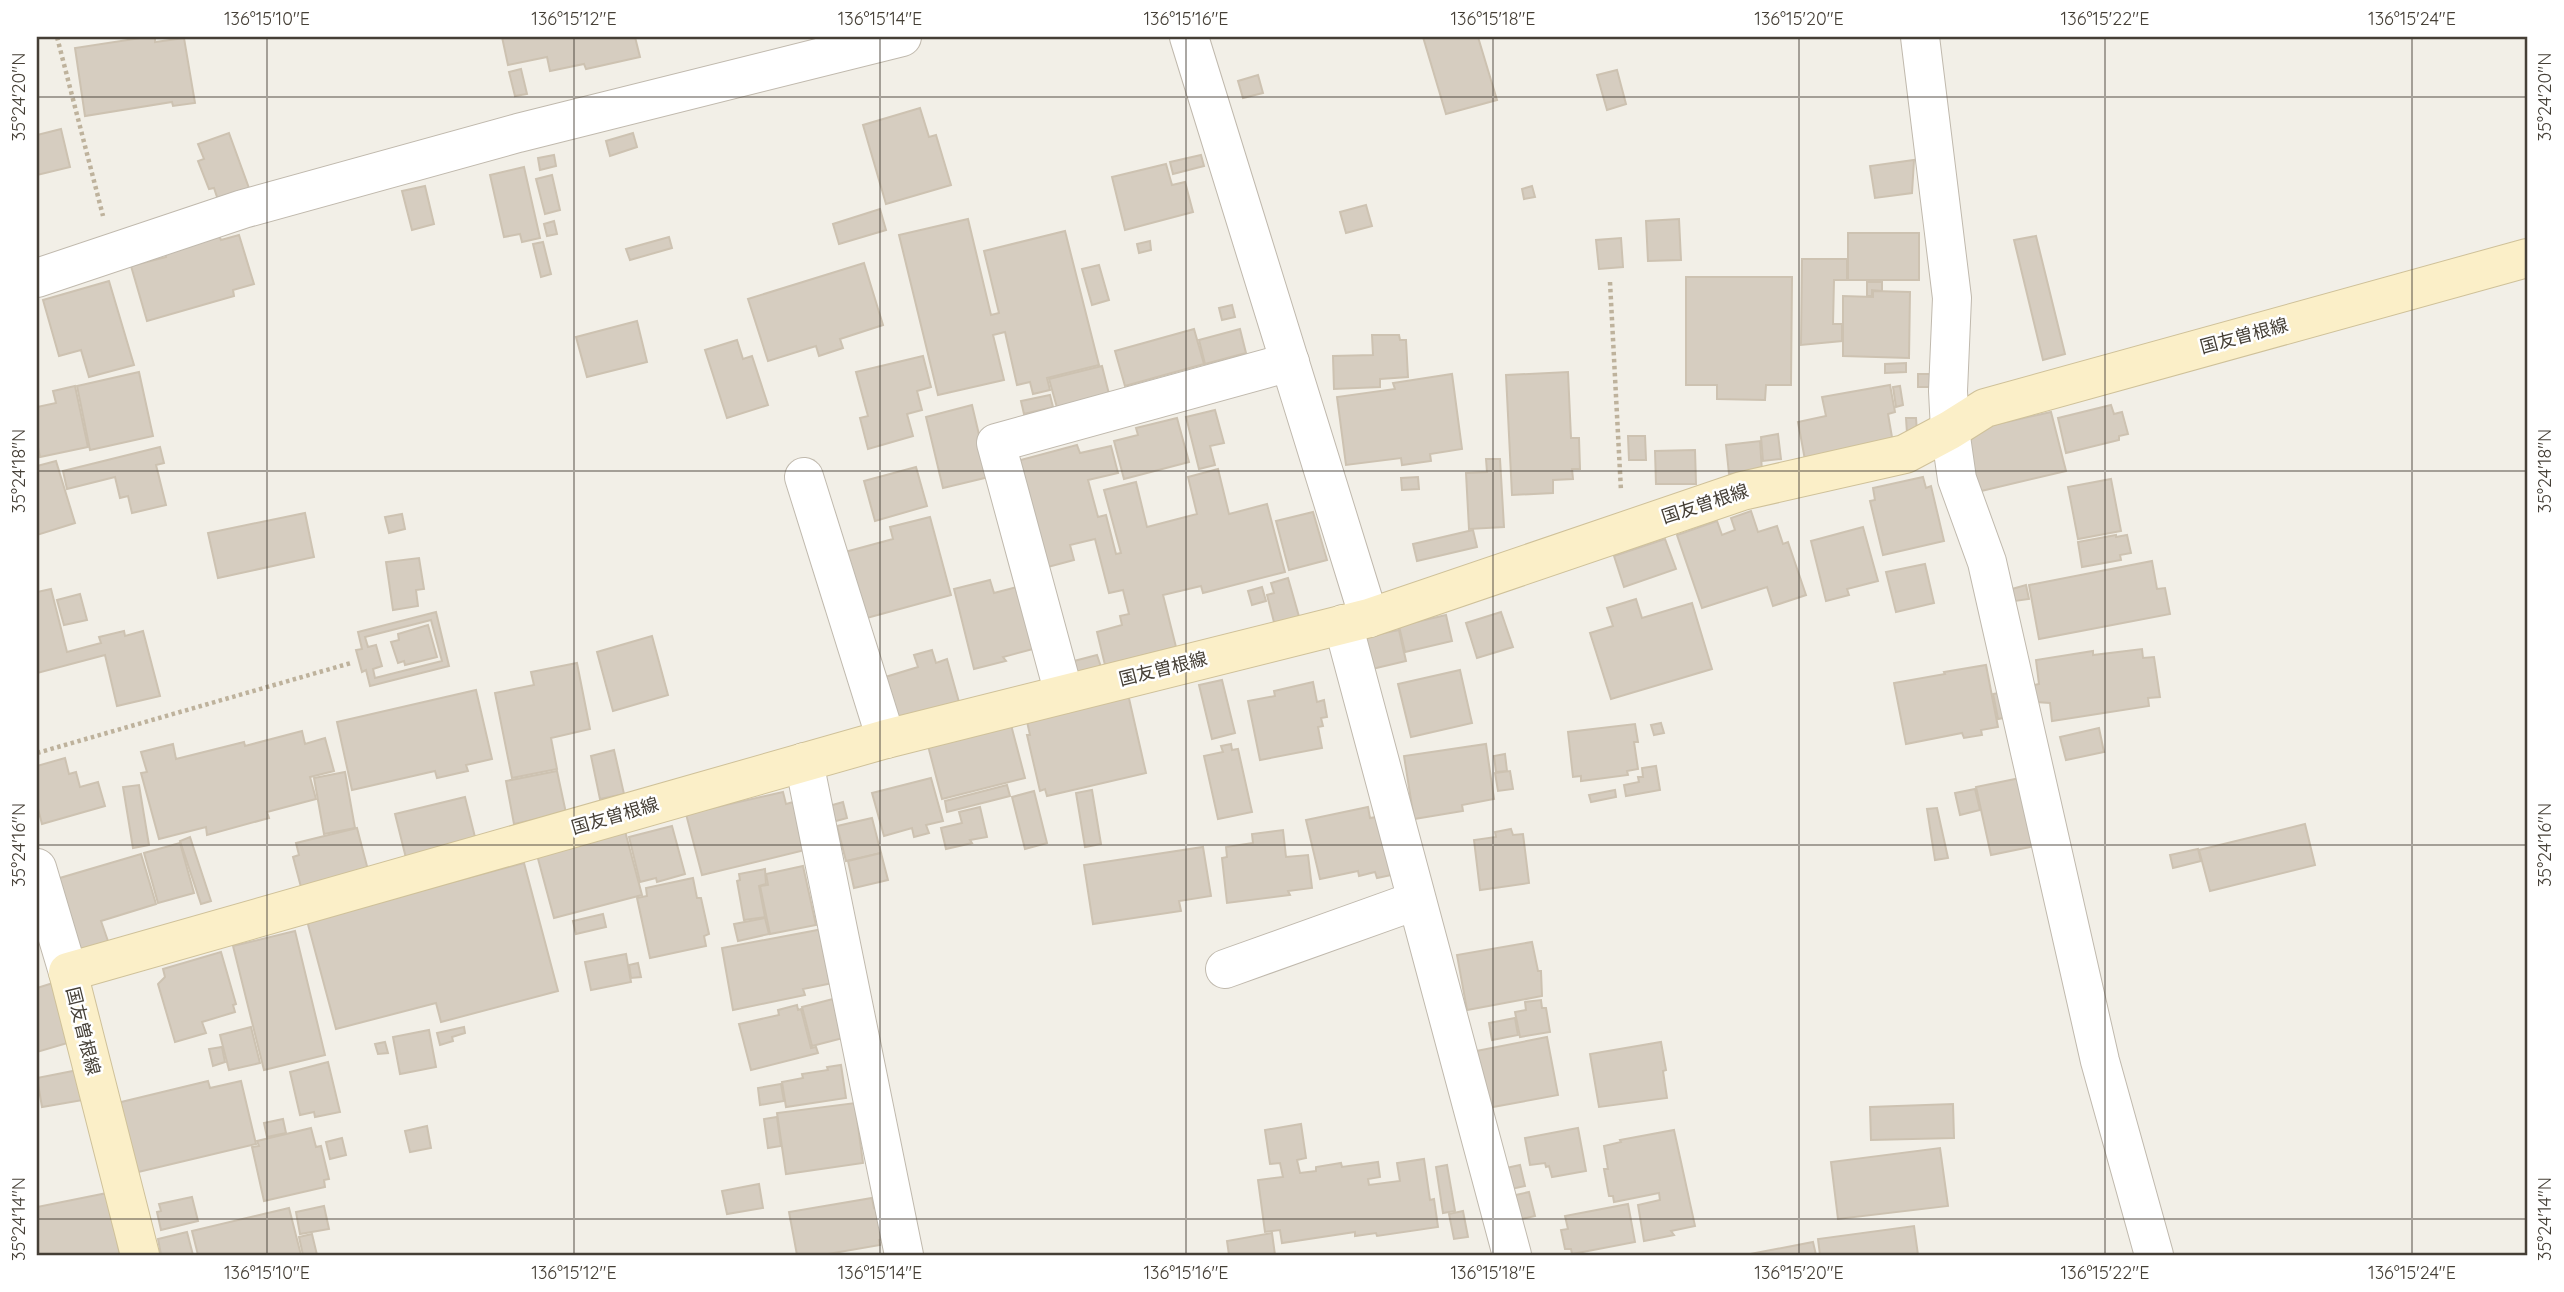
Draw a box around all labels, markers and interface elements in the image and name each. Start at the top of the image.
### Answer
text: 136°15'10"E [224,7,310,30]
text: 136°15'12"E [531,7,617,30]
text: 136°15'14"E [838,7,922,30]
text: 136°15'16"E [1143,7,1229,30]
text: 136°15'18"E [1450,7,1536,30]
text: 136°15'20"E [1754,7,1844,30]
text: 136°15'22"E [2061,7,2149,30]
text: 136°15'24"E [2368,7,2456,30]
text: 35°24'20"N [7,53,30,141]
text: 35°24'20"N [2533,53,2556,141]
street label: 国友曽根線 [2197,313,2290,358]
text: 35°24'18"N [7,429,30,513]
text: 35°24'18"N [2533,429,2556,513]
street label: 国友曽根線 [1658,479,1751,528]
street label: 国友曽根線 [1116,646,1209,691]
street label: 国友曽根線 [568,792,661,839]
text: 35°24'16"N [7,803,30,887]
text: 35°24'16"N [2533,803,2556,887]
street label: 国友曽根線 [61,984,106,1077]
text: 35°24'14"N [7,1177,30,1261]
text: 35°24'14"N [2533,1177,2556,1261]
text: 136°15'10"E [224,1261,310,1284]
text: 136°15'12"E [531,1261,617,1284]
text: 136°15'14"E [838,1261,922,1284]
text: 136°15'16"E [1143,1261,1229,1284]
text: 136°15'18"E [1450,1261,1536,1284]
text: 136°15'20"E [1754,1261,1844,1284]
text: 136°15'22"E [2061,1261,2149,1284]
text: 136°15'24"E [2368,1261,2456,1284]

